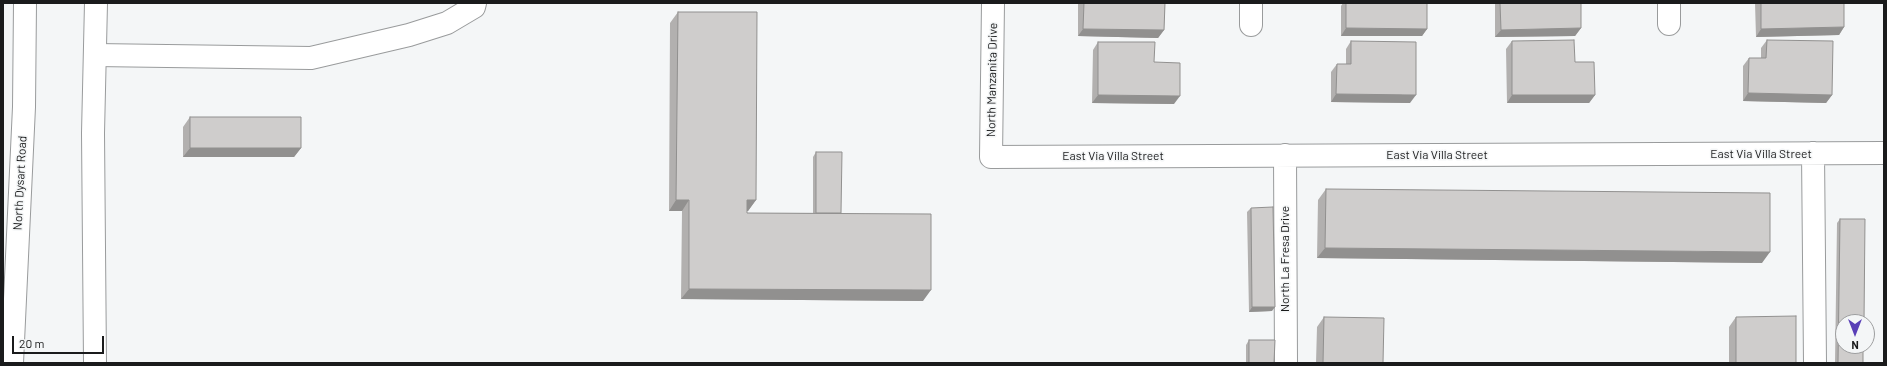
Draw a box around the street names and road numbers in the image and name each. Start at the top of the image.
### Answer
street label: North Manzanita Drive [984,23,1000,137]
street label: North Dysart Road [10,135,30,231]
street label: East Via Villa Street [1710,147,1812,161]
street label: East Via Villa Street [1386,148,1488,162]
street label: East Via Villa Street [1062,149,1164,163]
street label: North La Fresa Drive [1278,206,1292,312]

